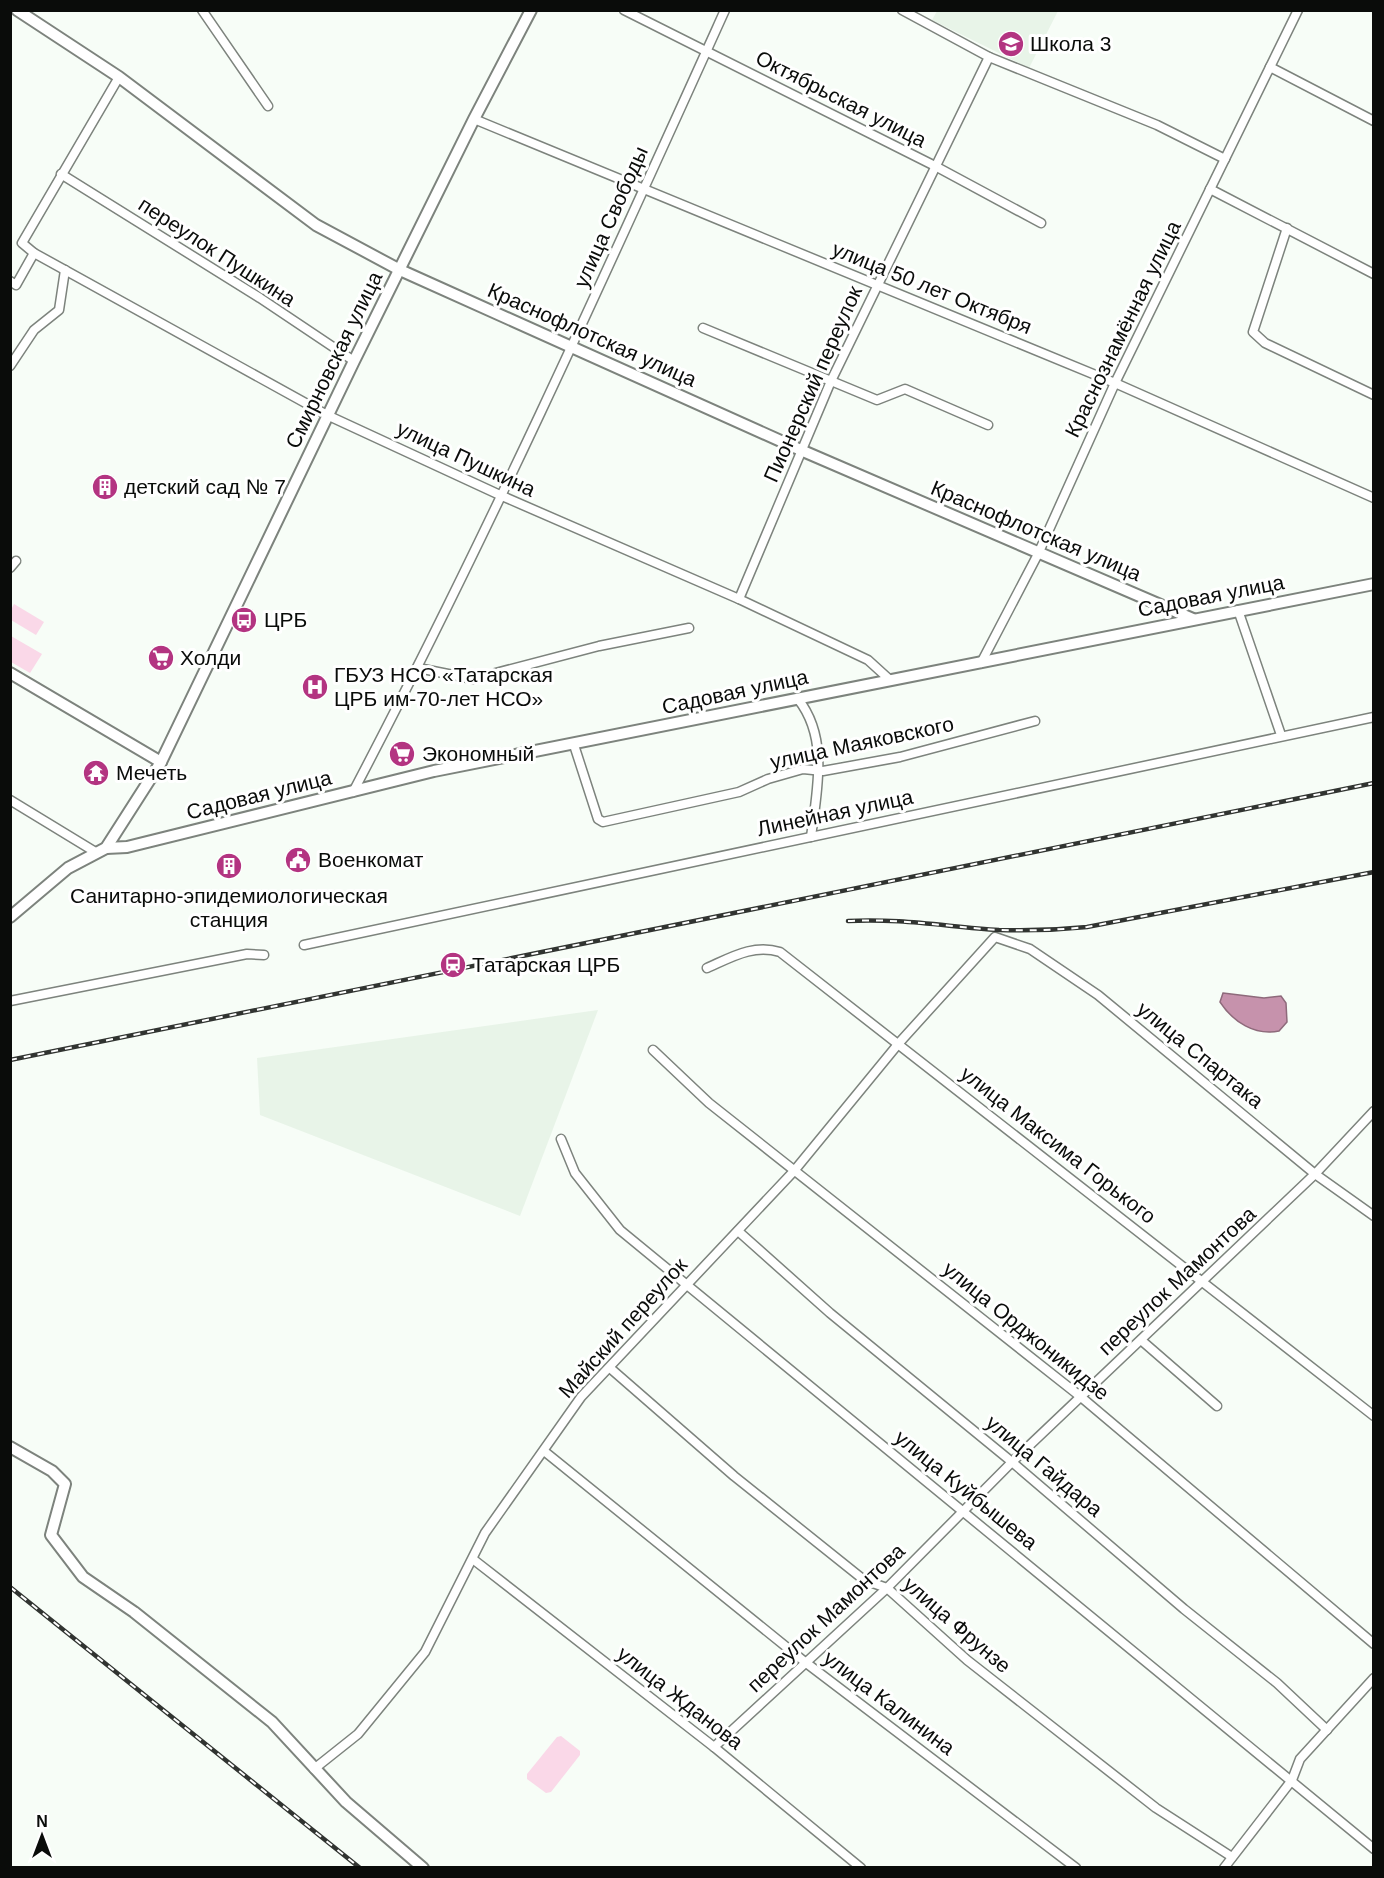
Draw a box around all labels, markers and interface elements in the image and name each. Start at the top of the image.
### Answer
school or university icon: Школа 3 [996,29,1026,59]
place label: Школа 3 [1030,32,1111,55]
street label: Октябрьская улица [752,46,931,152]
street label: улица Свободы [569,143,652,291]
street label: переулок Пушкина [135,192,300,311]
street label: Краснознамённая улица [1060,217,1185,441]
street label: улица 50 лет Октября [829,237,1035,338]
street label: Смирновская улица [281,267,387,452]
street label: Краснофлотская улица [484,278,700,391]
street label: Пионерский переулок [759,282,866,485]
street label: улица Пушкина [393,416,539,501]
building icon: детский сад № 7 [90,472,120,502]
place label: детский сад № 7 [124,475,286,498]
street label: Краснофлотская улица [928,476,1145,585]
street label: Садовая улица [1136,570,1286,621]
bus stop icon: ЦРБ [229,605,259,635]
place label: ЦРБ [264,608,307,631]
supermarket icon: Холди [146,643,176,673]
place label: Холди [180,646,241,669]
place label: ГБУЗ НСО «Татарская ЦРБ им-70-лет НСО» [334,663,553,710]
street label: Садовая улица [660,665,810,718]
hospital icon: ГБУЗ НСО «Татарская ЦРБ им-70-лет НСО» [300,672,330,702]
street label: улица Маяковского [768,712,956,773]
supermarket icon: Экономный [387,739,417,769]
place label: Экономный [422,742,534,765]
temple icon: Мечеть [81,758,111,788]
place label: Мечеть [116,761,187,784]
street label: Садовая улица [184,765,334,824]
street label: Линейная улица [755,785,915,840]
public building icon: Военкомат [283,845,313,875]
place label: Военкомат [318,848,424,871]
building icon: Санитарно-эпидемиологическая станция [214,851,244,881]
place label: Санитарно-эпидемиологическая станция [70,884,388,931]
station icon: Татарская ЦРБ [438,950,468,980]
place label: Татарская ЦРБ [472,953,620,976]
street label: улица Спартака [1133,997,1268,1113]
street label: улица Максима Горького [956,1061,1160,1228]
street label: переулок Мамонтова [1093,1202,1260,1359]
street label: Майский переулок [554,1253,692,1402]
street label: улица Орджоникидзе [939,1257,1114,1405]
street label: улица Гайдара [982,1410,1107,1521]
street label: улица Куйбышева [891,1425,1042,1554]
street label: переулок Мамонтова [742,1539,909,1696]
street label: улица Фрунзе [899,1572,1015,1677]
street label: улица Жданова [613,1642,748,1754]
street label: улица Калинина [819,1646,960,1760]
north arrow [12,1806,72,1866]
text: N [36,1813,48,1830]

